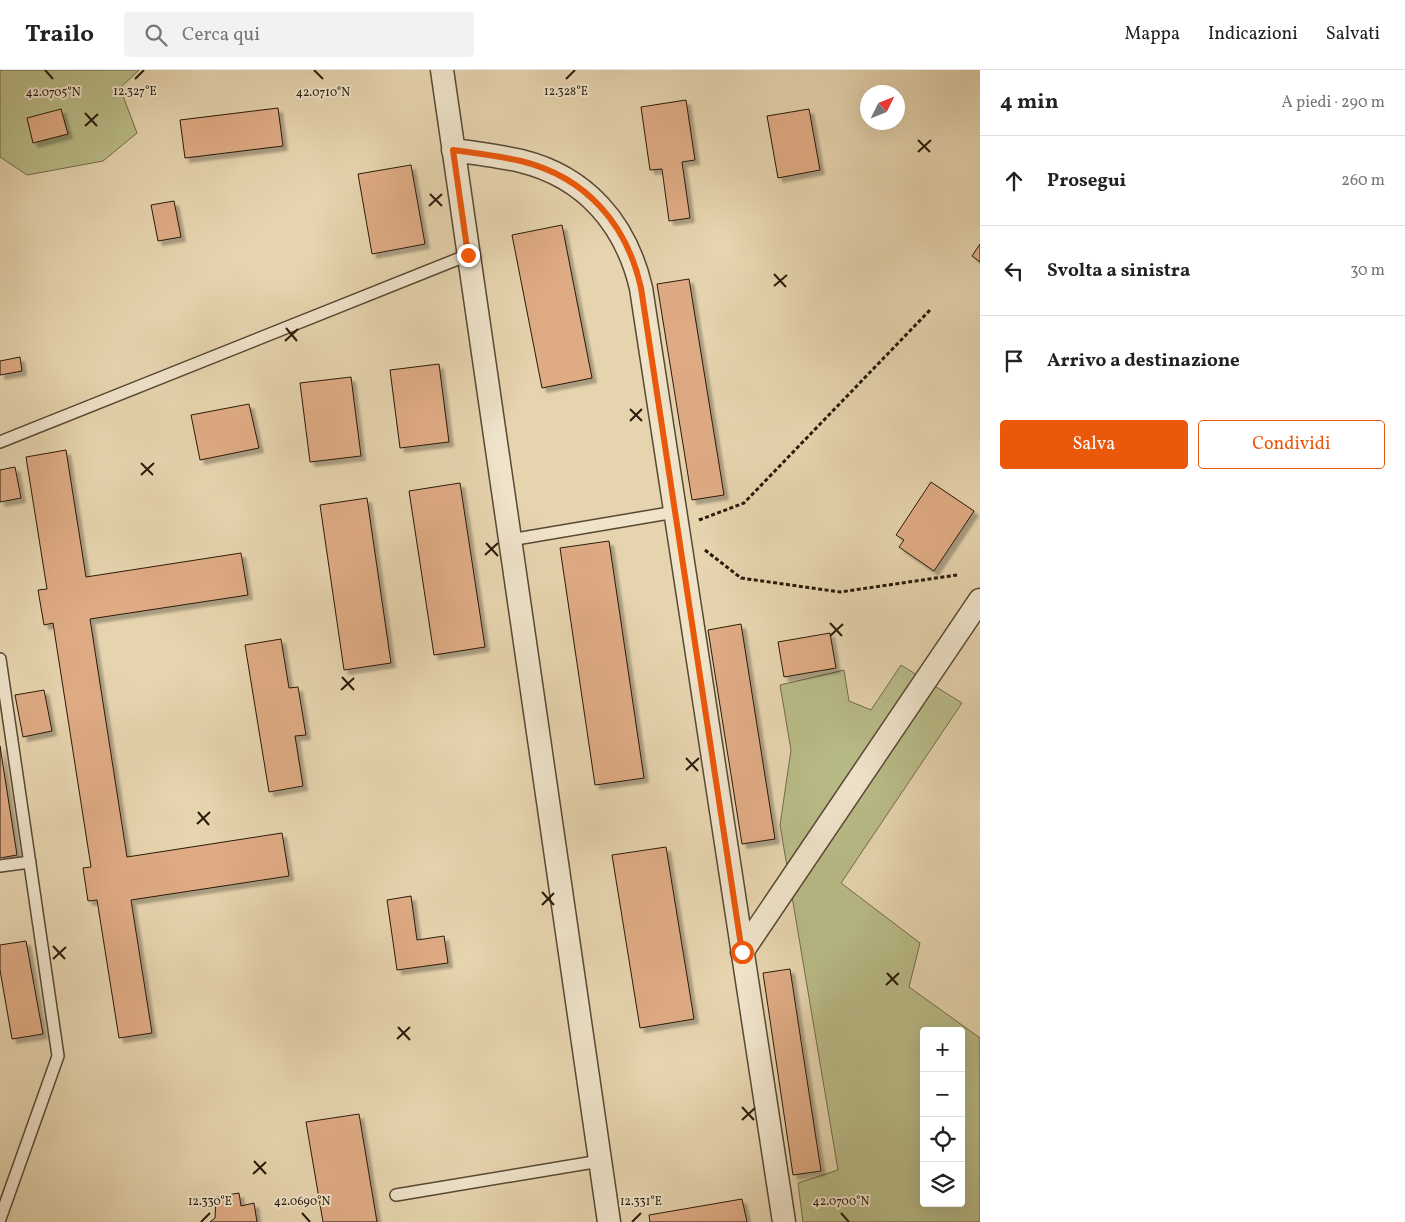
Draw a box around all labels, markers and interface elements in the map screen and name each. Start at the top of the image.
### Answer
search box [124,12,474,57]
text: Trailo [25,18,94,52]
icon: search [142,21,170,49]
text: Cerca qui [182,22,260,48]
text: Mappa [1125,22,1180,47]
text: Indicazioni [1208,22,1298,47]
text: Salvati [1326,22,1380,47]
text: 12.327°E [113,84,157,100]
text: 12.328°E [544,84,588,100]
text: 42.0705°N [25,85,81,101]
text: 42.0710°N [296,85,350,101]
north arrow [860,85,905,130]
text: 4 min [1000,88,1059,117]
text: A piedi · 290 m [1282,92,1385,114]
icon: ahead [1000,167,1028,195]
text: Prosegui [1047,168,1126,194]
text: 260 m [1341,170,1385,192]
route end [457,244,480,267]
icon: left [1000,257,1028,285]
text: Svolta a sinistra [1047,258,1190,284]
text: 30 m [1350,260,1385,282]
icon: arrive [1000,347,1028,375]
text: Arrivo a destinazione [1047,348,1240,374]
button: Salva [1000,420,1188,469]
button: Condividi [1198,420,1385,469]
route start [731,941,754,964]
map controls [920,1027,965,1207]
button: + [920,1027,965,1072]
button: − [920,1072,965,1117]
button: locate [920,1117,965,1162]
button: layers [920,1162,965,1207]
text: 12.330°E [188,1194,232,1210]
text: 42.0690°N [274,1194,330,1210]
text: 12.331°E [620,1194,662,1210]
text: 42.0700°N [813,1194,869,1210]

